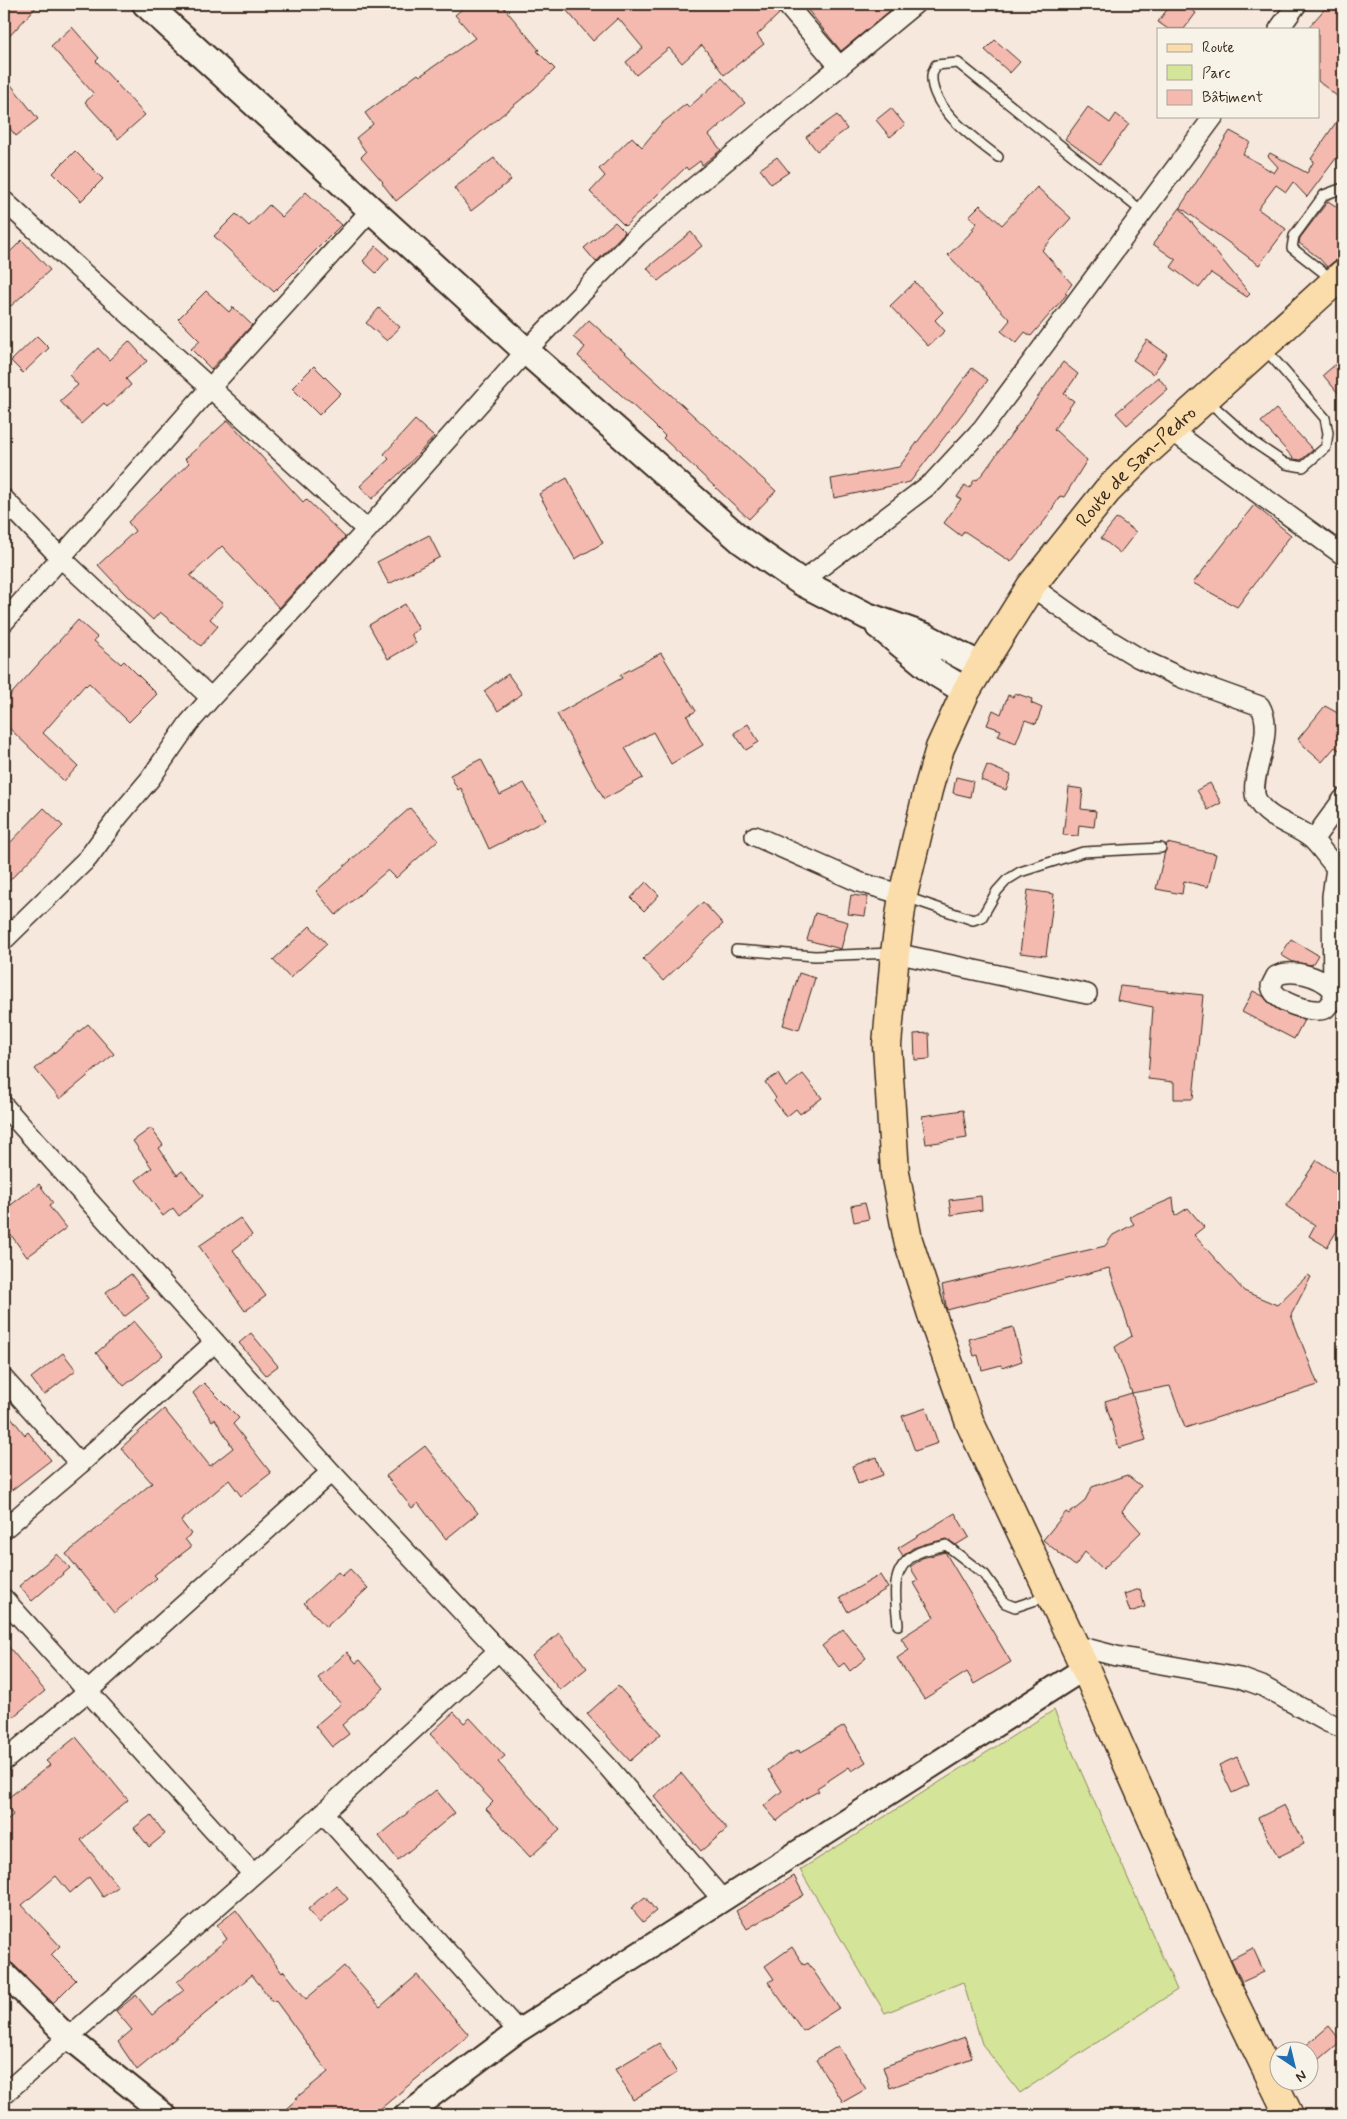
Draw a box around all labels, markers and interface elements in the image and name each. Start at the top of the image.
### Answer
legend [1157,28,1320,118]
text: Route [1202,38,1235,58]
text: Parc [1202,64,1230,84]
text: Bâtiment [1202,88,1263,108]
street label: Route de San-Pedro [1070,399,1202,533]
north arrow [1270,2042,1320,2092]
text: N [1292,2066,1310,2086]

